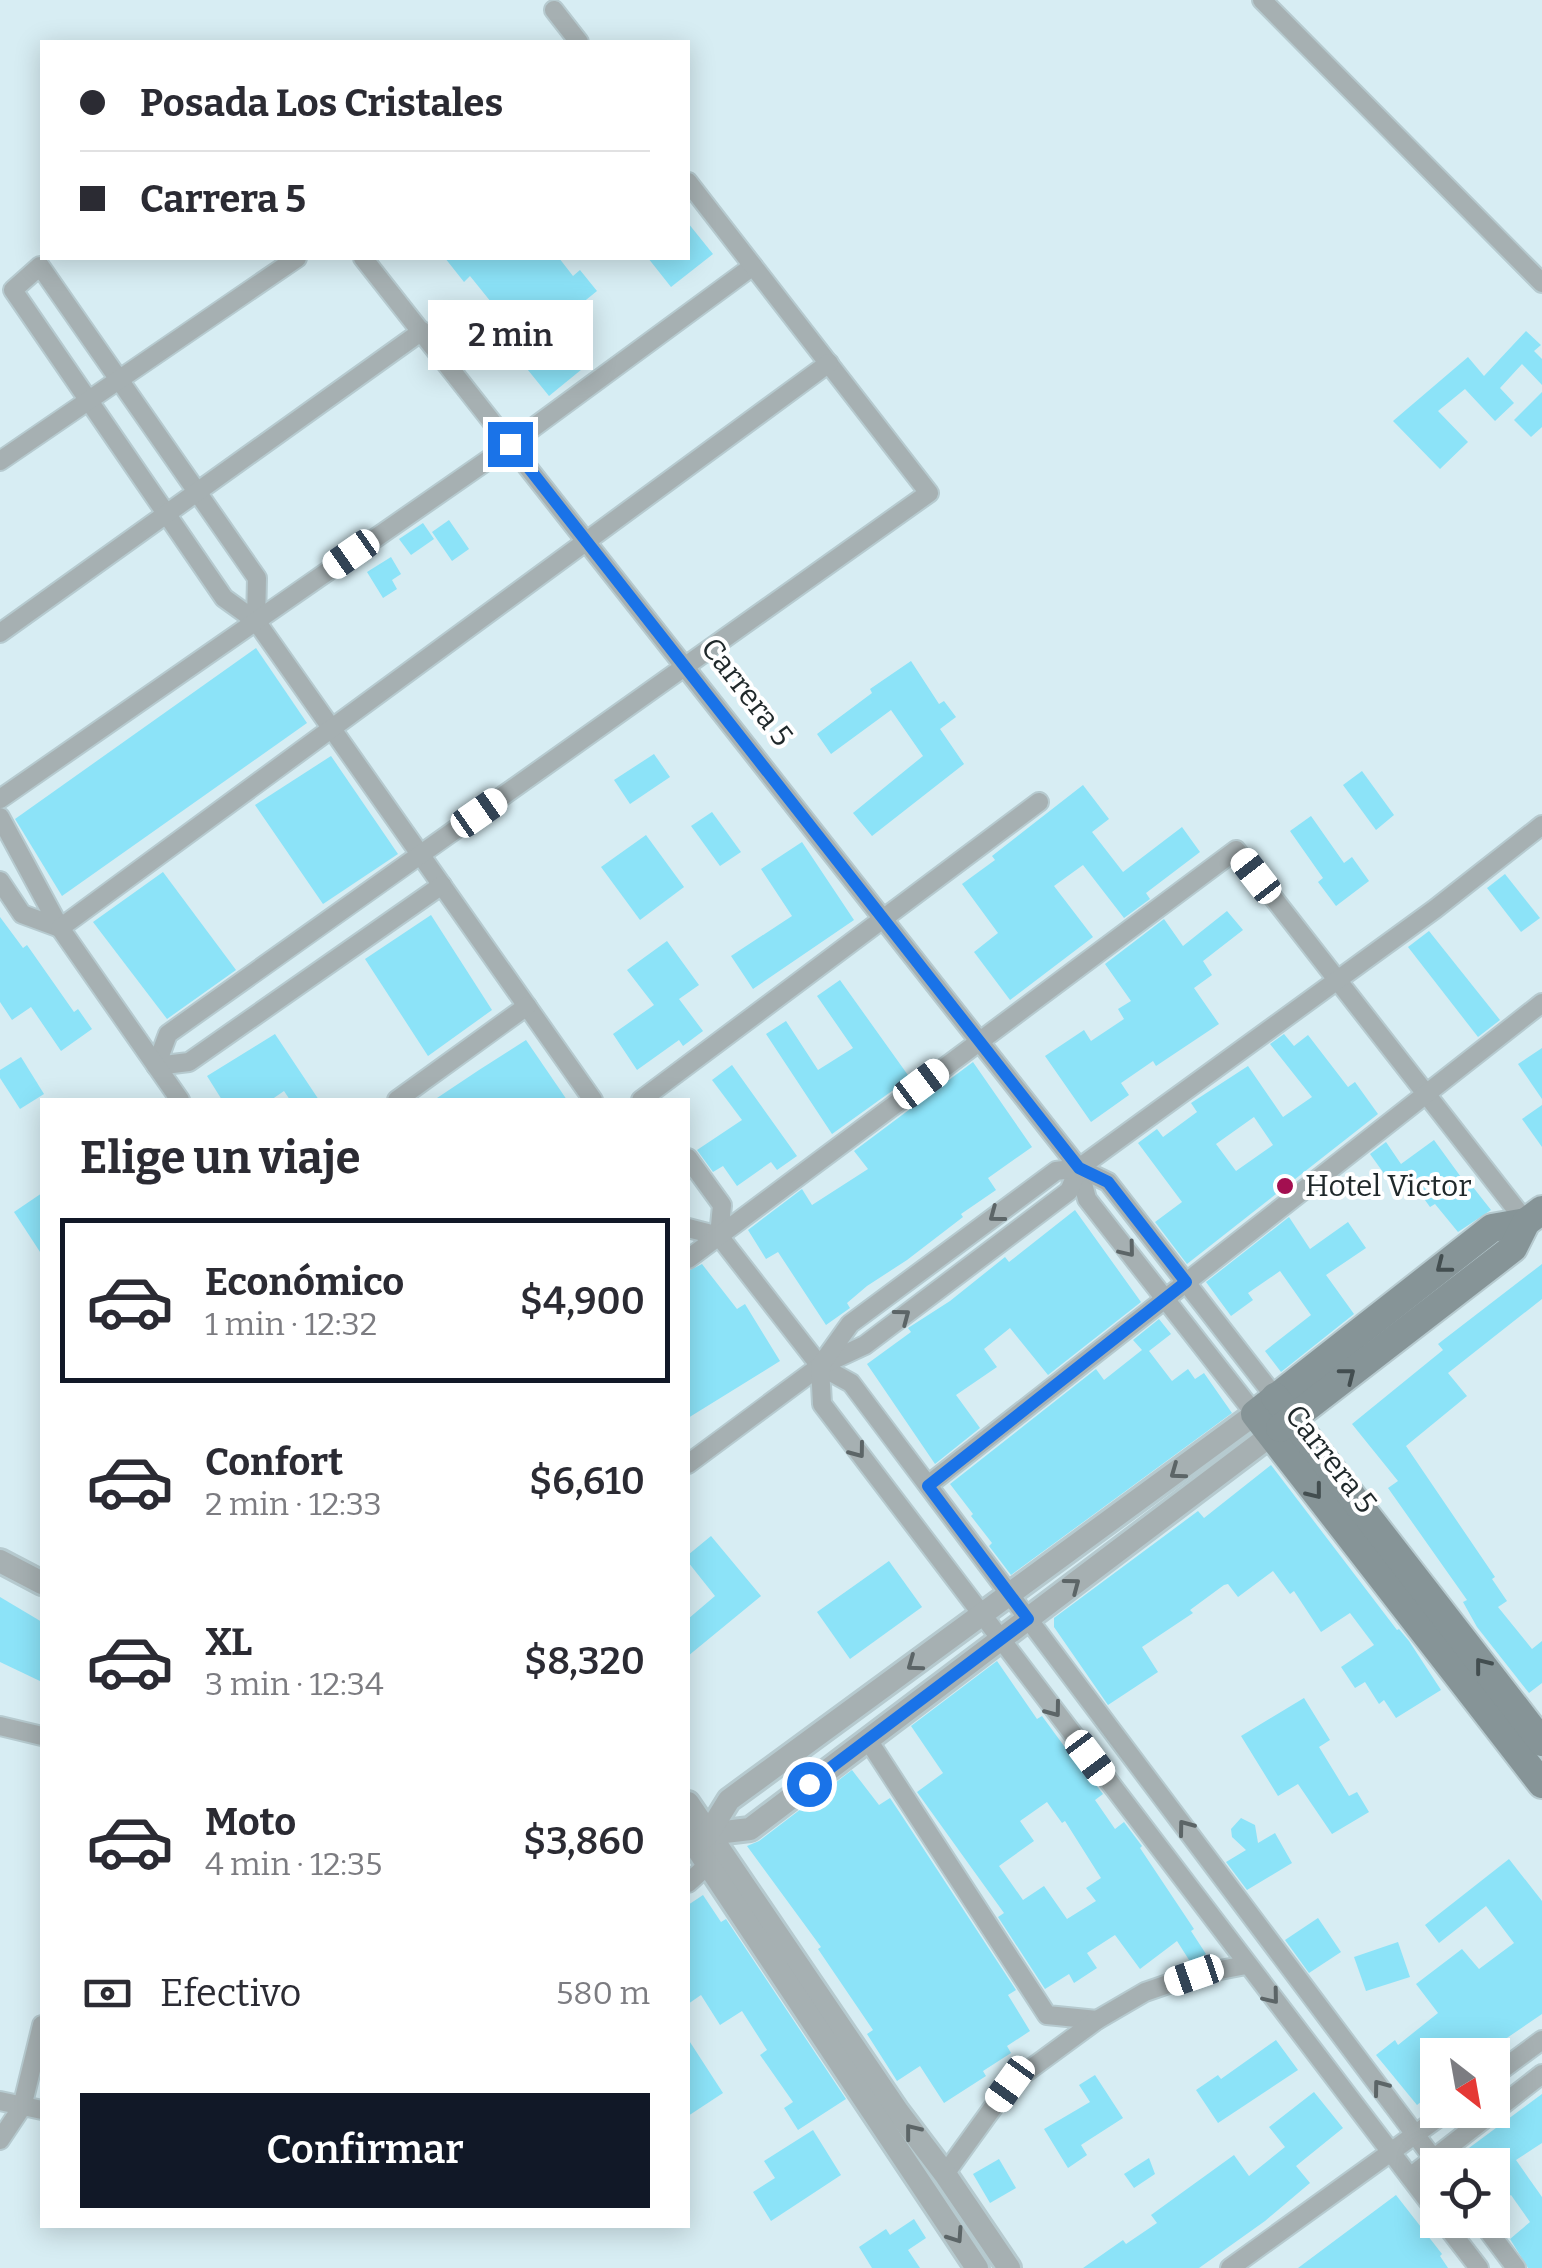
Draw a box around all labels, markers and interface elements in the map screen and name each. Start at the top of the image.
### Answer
text: Posada Los Cristales [140,80,503,126]
text: Carrera 5 [140,176,306,222]
callout: 2 min [428,299,592,369]
text: 2 min [468,316,553,354]
route end [488,422,533,467]
car [318,525,384,583]
street label: Carrera 5 [694,631,800,753]
car [446,784,512,842]
car [1226,843,1286,909]
car [888,1054,954,1114]
text: Elige un viaje [80,1131,360,1185]
place label: Hotel Victor [1305,1168,1471,1204]
marker: Hotel Victor [1274,1175,1296,1197]
one-way arrow [989,1204,1007,1221]
one-way arrow [1116,1239,1134,1257]
one-way arrow [1436,1254,1454,1272]
icon: car [85,1256,175,1346]
text: Económico [205,1259,404,1305]
text: $4,900 [520,1278,645,1324]
text: 1 min · 12:32 [205,1305,377,1343]
one-way arrow [892,1311,910,1328]
one-way arrow [1337,1369,1355,1387]
street label: Carrera 5 [1278,1398,1384,1520]
icon: car [85,1436,175,1526]
text: Confort [205,1439,343,1485]
one-way arrow [846,1440,864,1458]
text: $6,610 [529,1458,645,1504]
one-way arrow [1170,1460,1188,1478]
one-way arrow [1303,1480,1321,1498]
text: 2 min · 12:33 [205,1485,382,1523]
one-way arrow [1062,1579,1080,1596]
icon: car [85,1616,175,1706]
text: XL [205,1619,252,1665]
text: $8,320 [524,1638,645,1684]
one-way arrow [907,1652,925,1669]
one-way arrow [1477,1658,1494,1676]
text: 3 min · 12:34 [205,1665,384,1703]
one-way arrow [1043,1699,1060,1717]
car [1060,1725,1120,1791]
route start [787,1762,832,1807]
icon: car [85,1796,175,1886]
text: Moto [205,1799,296,1845]
text: $3,860 [523,1818,645,1864]
one-way arrow [1179,1820,1196,1838]
text: 4 min · 12:35 [205,1845,382,1883]
car [1161,1951,1227,1999]
icon: cash [80,1966,135,2021]
text: Efectivo [160,1970,301,2016]
text: 580 m [556,1974,650,2012]
one-way arrow [1260,1986,1278,2004]
north arrow [1420,2038,1510,2128]
map controls [1420,2038,1510,2238]
car [980,2051,1040,2117]
one-way arrow [1374,2080,1392,2098]
button: Confirmar [80,2093,650,2208]
one-way arrow [906,2124,924,2142]
button: locate [1420,2148,1510,2238]
one-way arrow [943,2225,962,2243]

